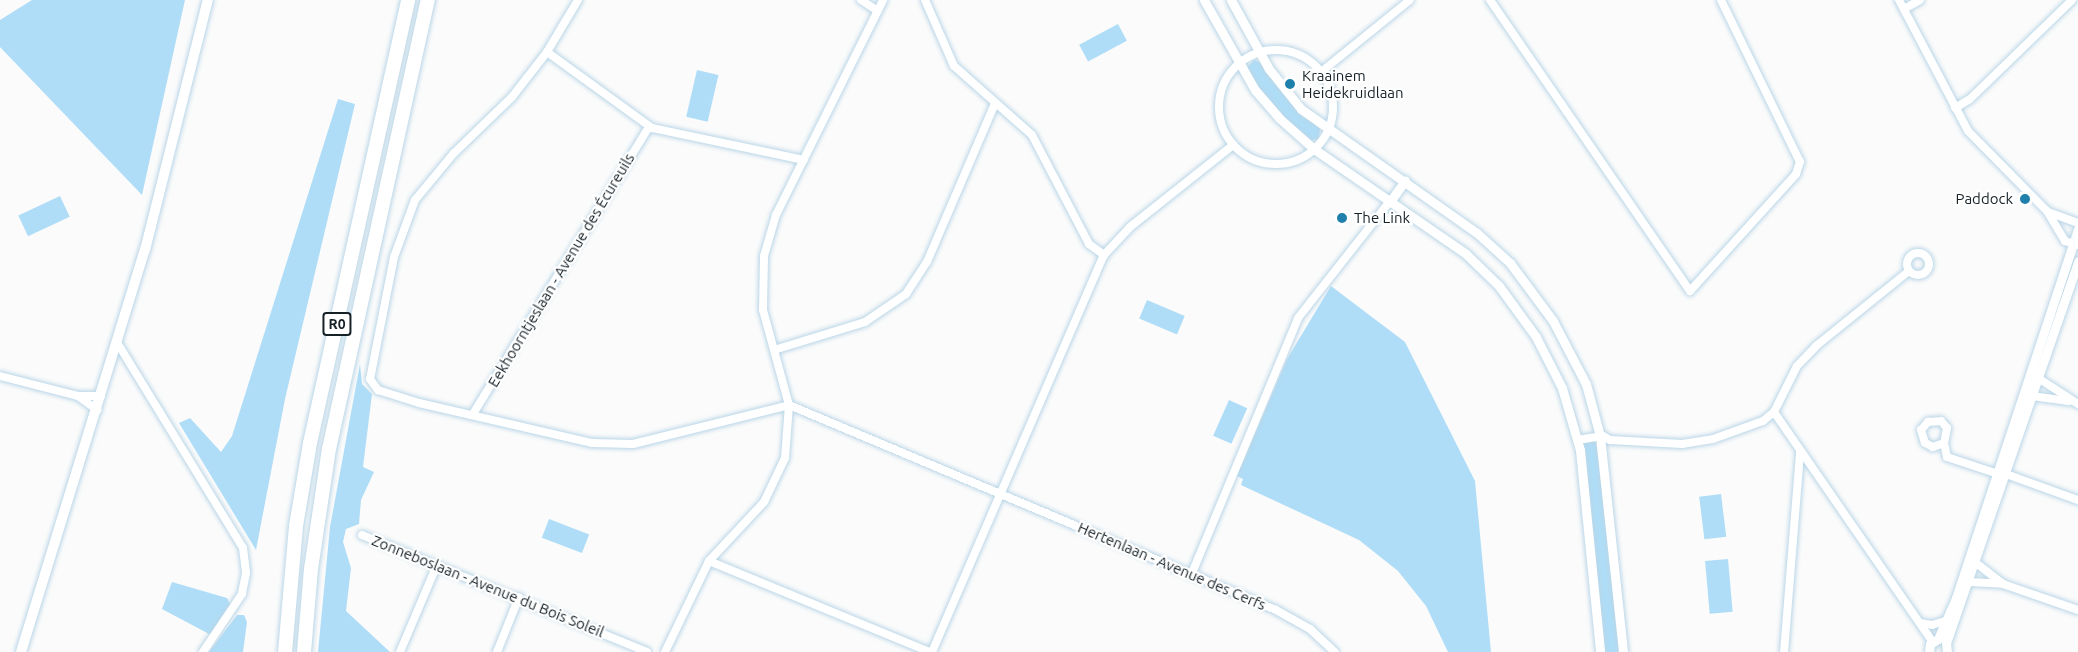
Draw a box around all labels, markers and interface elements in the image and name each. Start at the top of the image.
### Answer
place label: Kraainem Heidekruidlaan [1302,66,1404,101]
marker: Kraainem Heidekruidlaan [1283,77,1297,91]
street label: Eekhoorntjeslaan - Avenue des Écureuils [484,150,638,390]
place label: Paddock [1956,190,2013,208]
marker: Paddock [2018,192,2032,206]
place label: The Link [1354,209,1410,227]
marker: The Link [1335,211,1349,225]
road number: R0 [322,313,352,335]
street label: Hertenlaan - Avenue des Cerfs [1075,518,1269,614]
street label: Zonneboslaan - Avenue du Bois Soleil [369,531,607,641]

